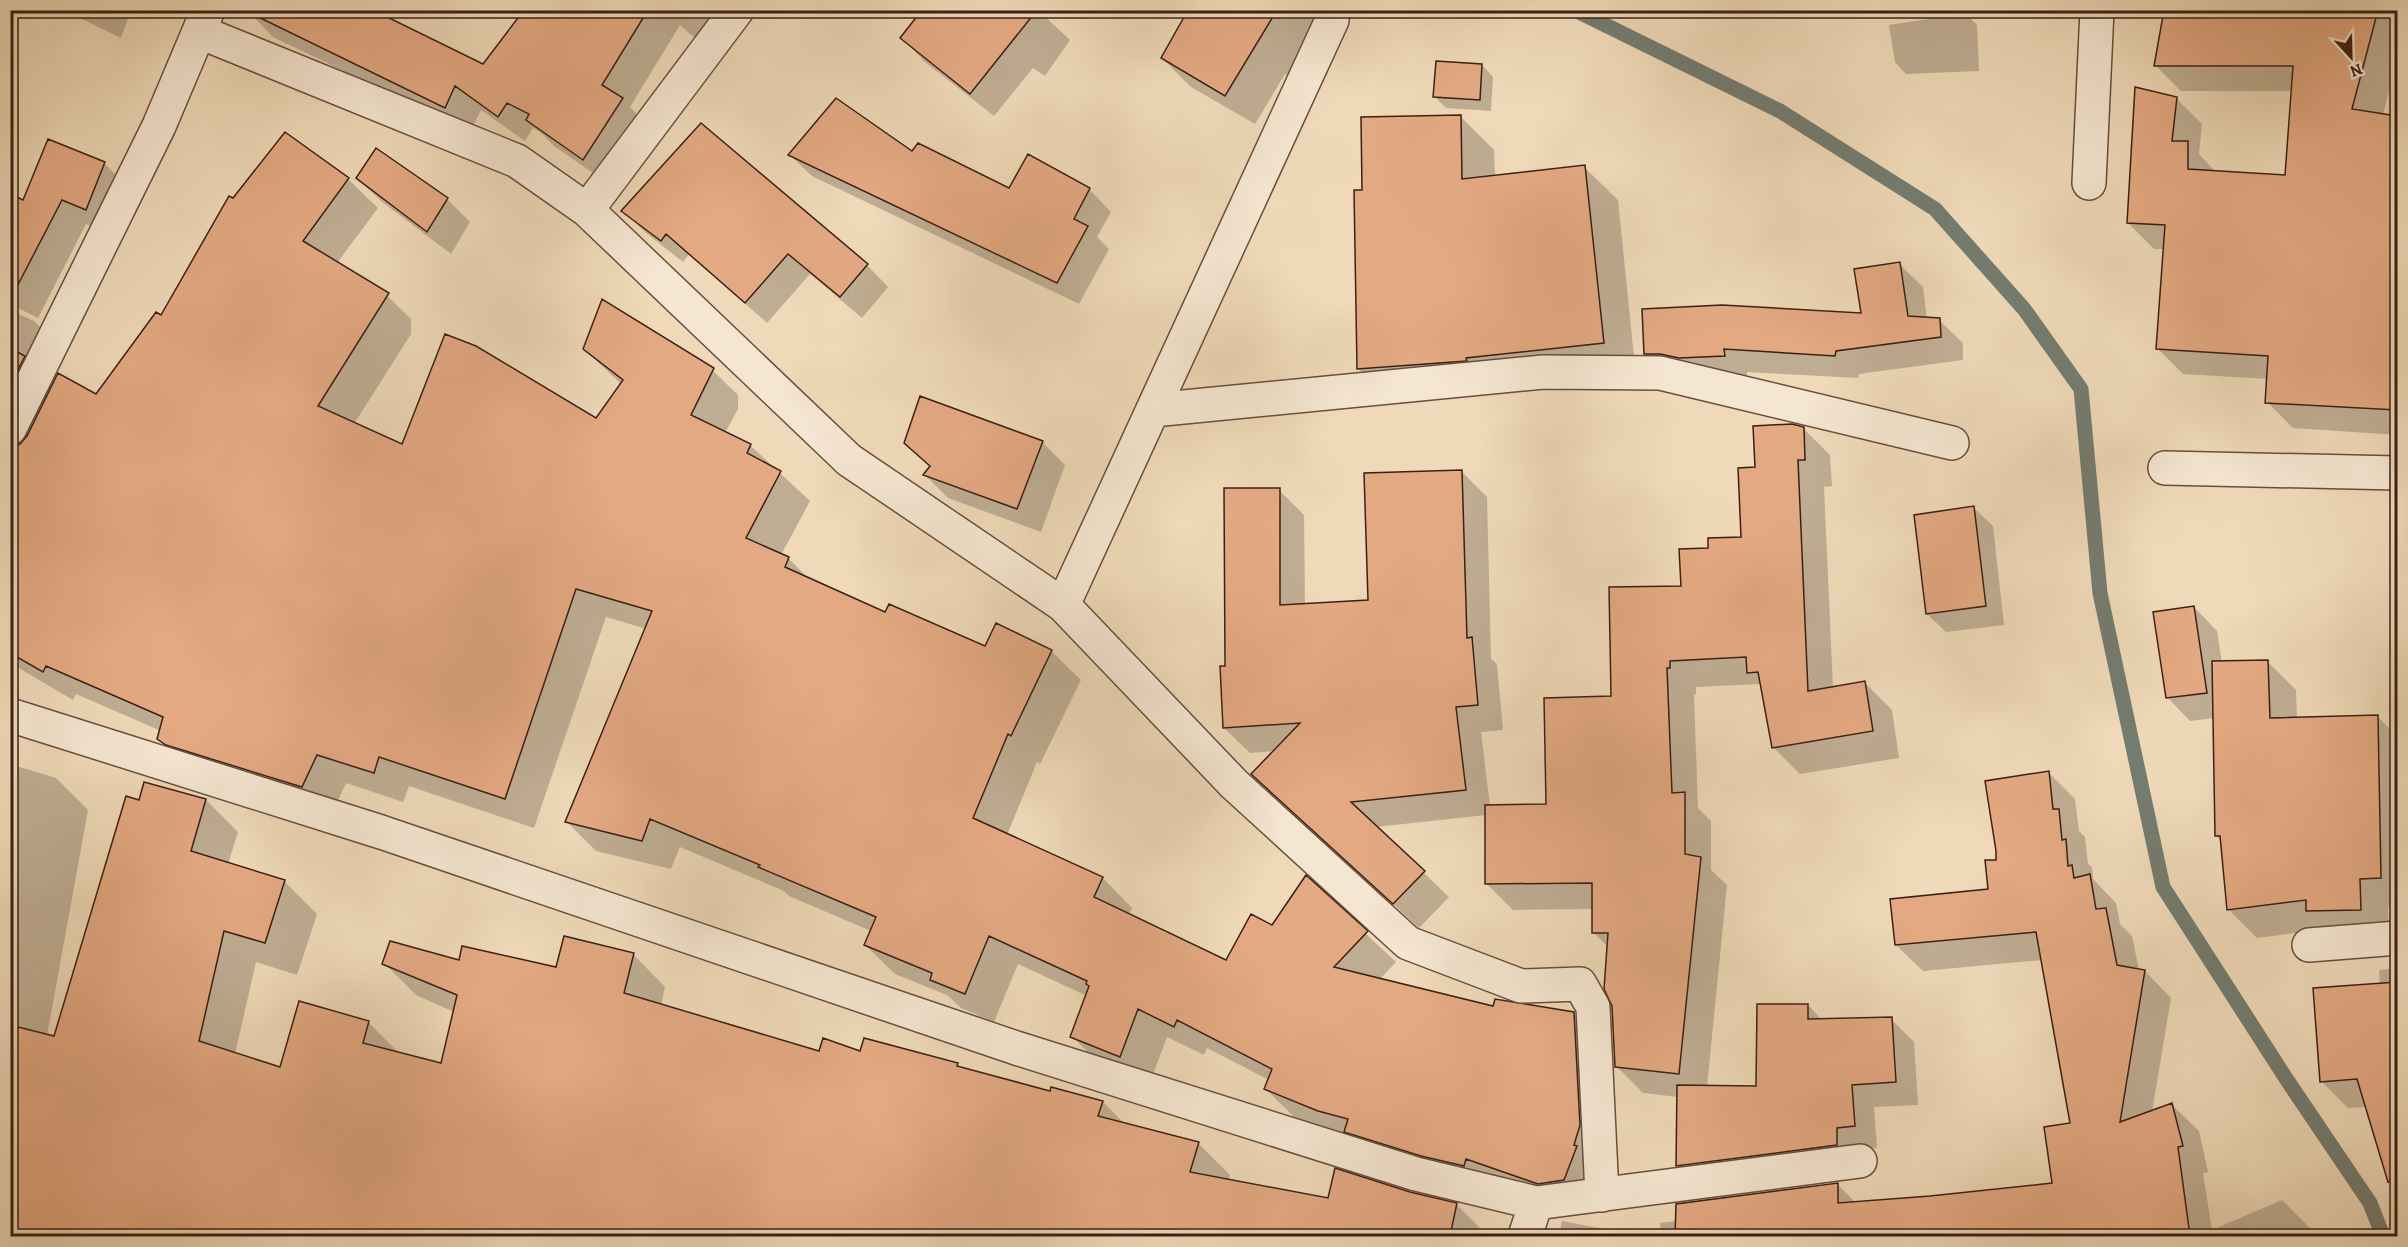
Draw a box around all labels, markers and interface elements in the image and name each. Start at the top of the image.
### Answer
north arrow [2321,27,2381,87]
text: N [2346,58,2366,82]

